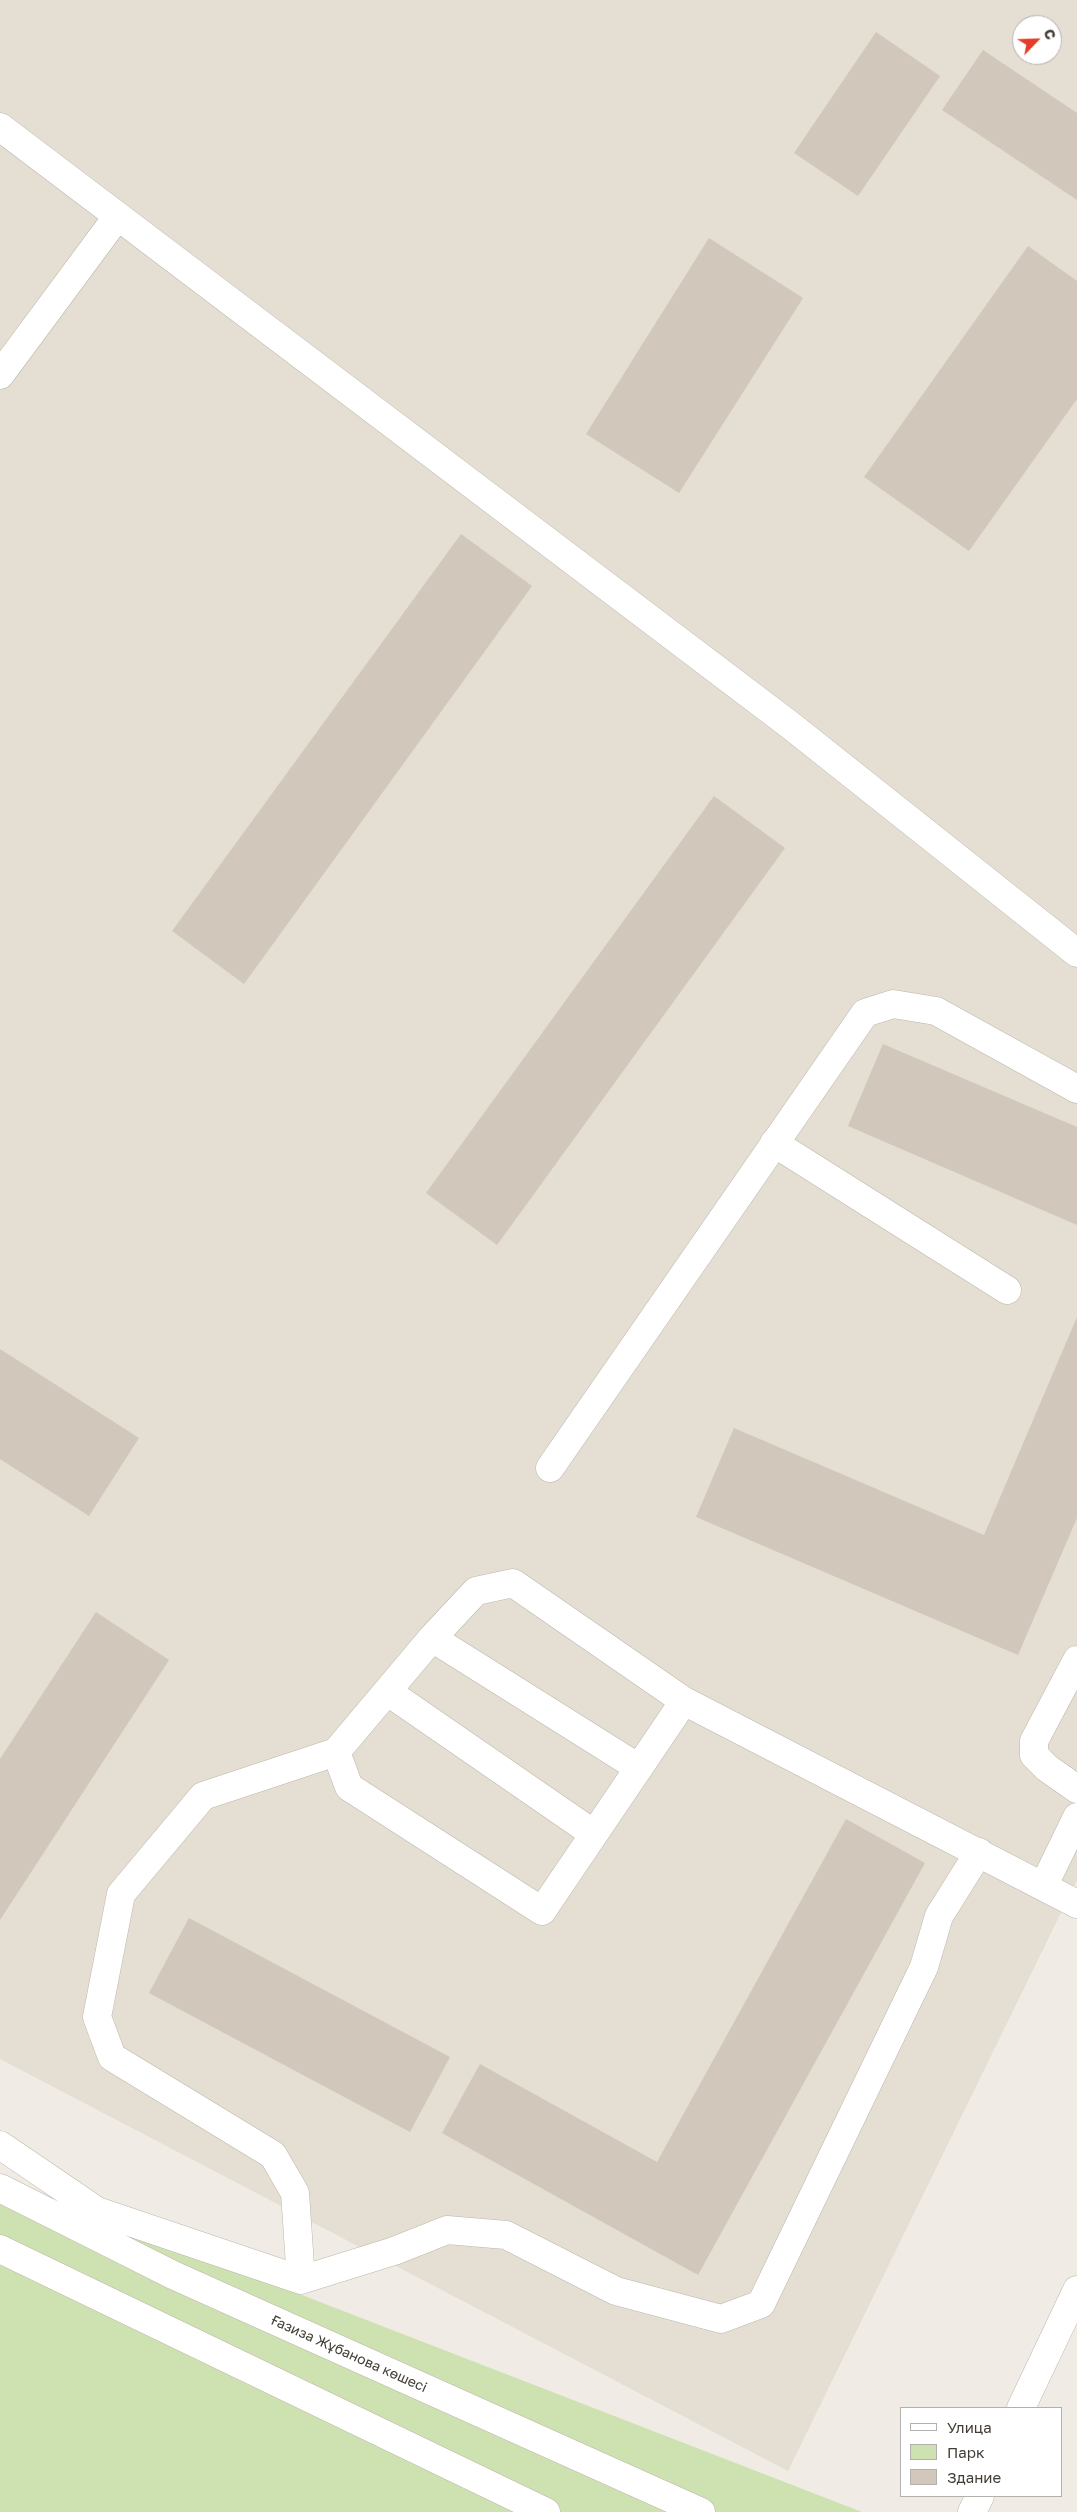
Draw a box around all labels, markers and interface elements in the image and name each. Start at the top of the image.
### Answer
north arrow [1012,15,1062,65]
text: С [1040,26,1060,42]
street label: Ғазиза Жұбанова көшесі [268,2312,430,2396]
legend [900,2407,1062,2497]
text: Улица [947,2418,992,2436]
text: Парк [947,2443,985,2461]
text: Здание [947,2468,1001,2486]

